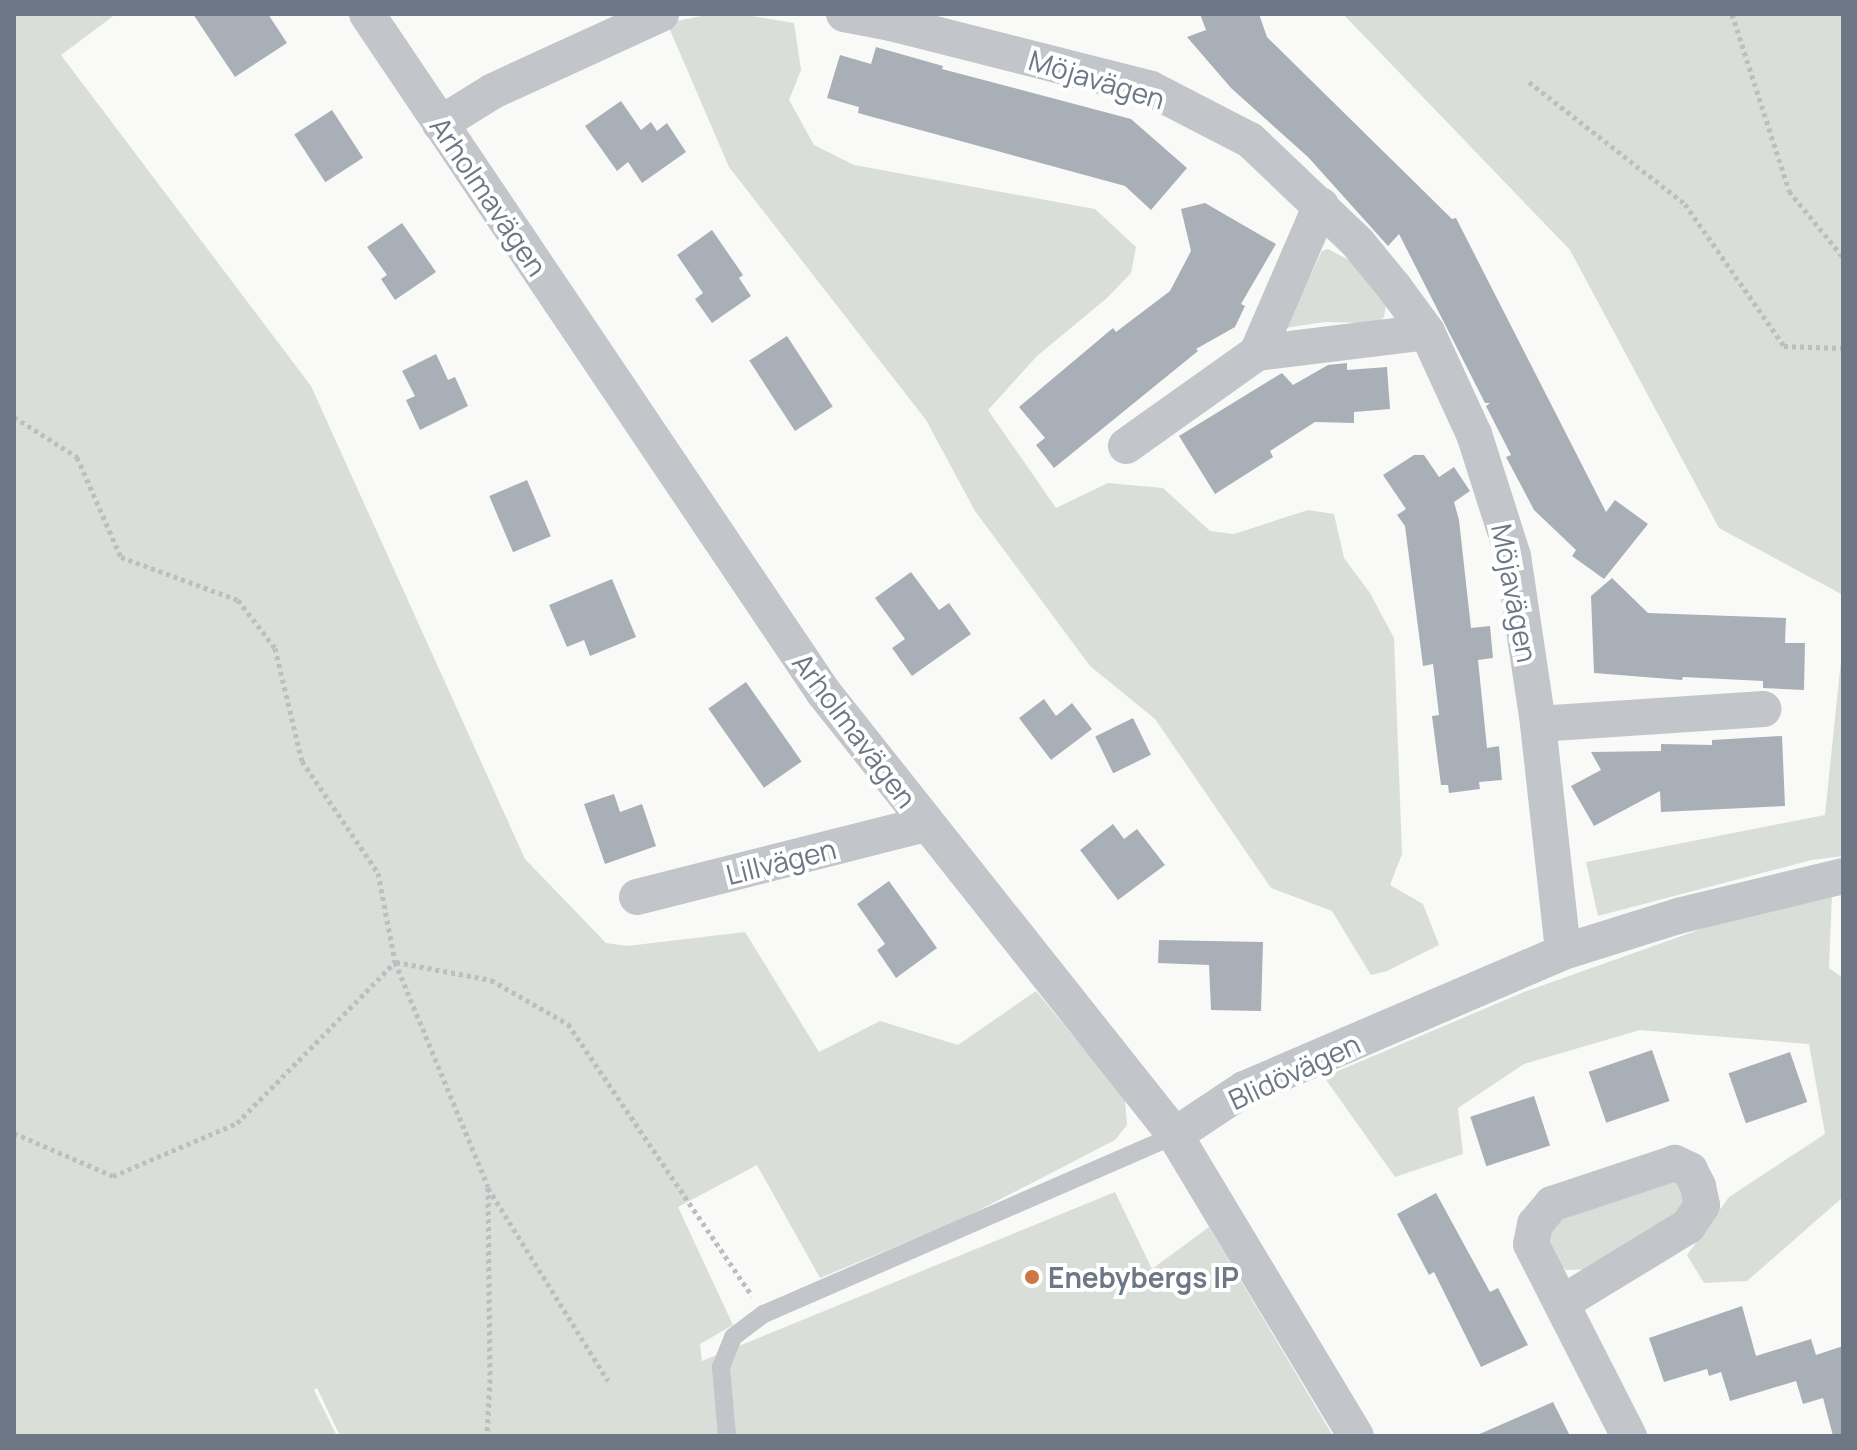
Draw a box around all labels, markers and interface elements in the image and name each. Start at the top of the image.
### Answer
street label: Möjavägen [1025,42,1169,116]
street label: Arholmavägen [424,110,554,282]
street label: Möjavägen [1485,521,1545,665]
street label: Arholmavägen [786,646,924,814]
street label: Lillvägen [723,831,839,891]
street label: Blidövägen [1223,1026,1365,1116]
place label: Enebybergs IP [1048,1260,1239,1294]
marker: Enebybergs IP [1023,1268,1041,1286]

